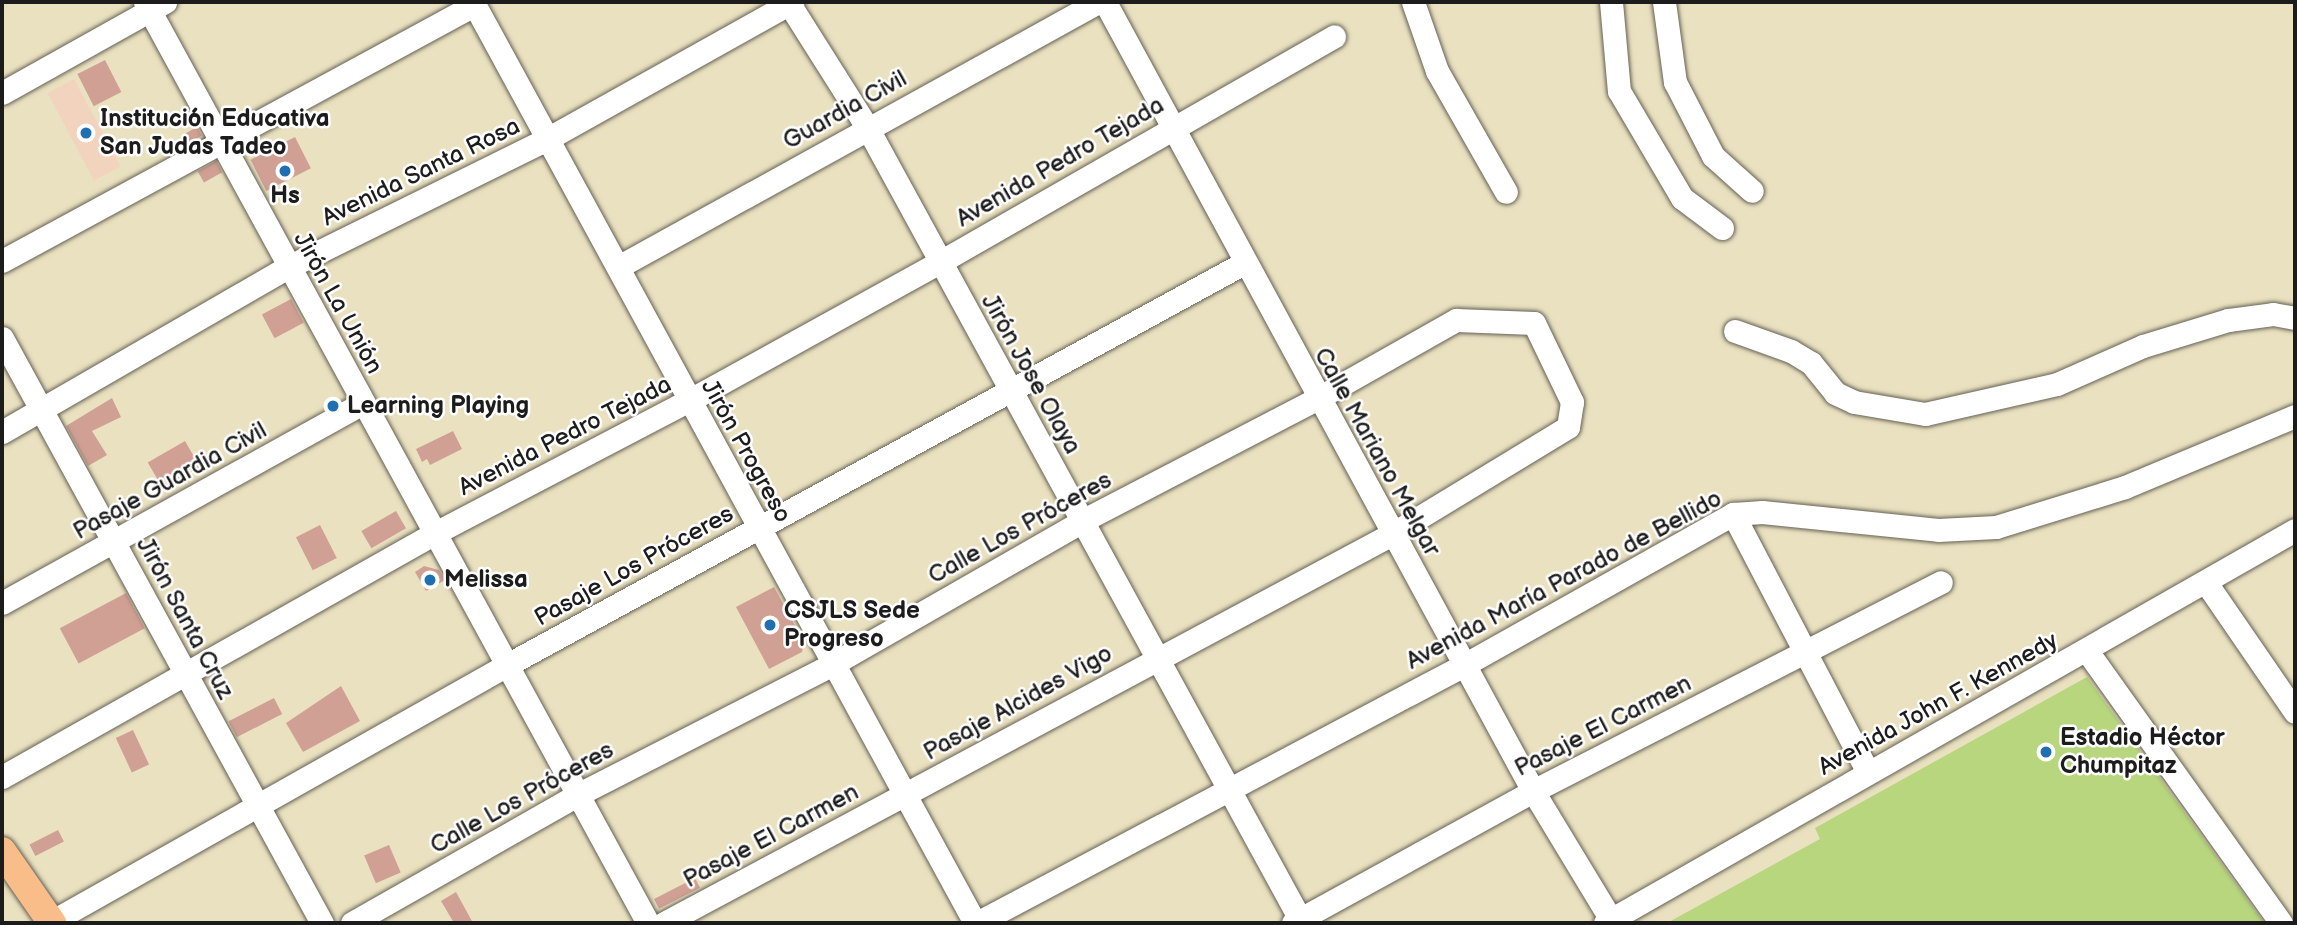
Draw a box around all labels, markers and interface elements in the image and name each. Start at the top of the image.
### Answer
street label: Guardia Civil [778,64,912,156]
street label: Avenida Pedro Tejada [951,91,1169,233]
place label: Institución Educativa San Judas Tadeo [100,105,329,161]
street label: Avenida Santa Rosa [317,111,525,233]
marker: Institución Educativa San Judas Tadeo [78,125,94,141]
marker: Hs [277,163,293,179]
place label: Hs [270,182,300,210]
street label: Jirón La Unión [287,227,389,379]
street label: Jirón Jose Olaya [975,288,1087,460]
street label: Calle Mariano Melgar [1308,343,1446,561]
street label: Avenida Pedro Tejada [453,370,677,502]
street label: Jirón Progreso [695,374,797,528]
place label: Learning Playing [347,392,529,420]
marker: Learning Playing [325,398,341,414]
street label: Pasaje Guardia Civil [68,416,272,546]
street label: Calle Los Próceres [923,466,1117,590]
street label: Avenida María Parado de Bellido [1401,484,1727,676]
street label: Pasaje Los Próceres [530,499,738,633]
street label: Jirón Santa Cruz [130,532,240,704]
place label: Melissa [444,566,528,594]
marker: Melissa [422,572,438,588]
place label: CSJLS Sede Progreso [784,597,920,653]
marker: CSJLS Sede Progreso [762,617,778,633]
street label: Avenida John F. Kennedy [1813,626,2063,782]
street label: Pasaje Alcides Vigo [918,639,1118,767]
street label: Pasaje El Carmen [1510,669,1696,783]
place label: Estadio Héctor Chumpitaz [2060,724,2225,780]
street label: Calle Los Próceres [425,736,619,860]
marker: Estadio Héctor Chumpitaz [2038,744,2054,760]
street label: Pasaje El Carmen [679,778,863,894]

